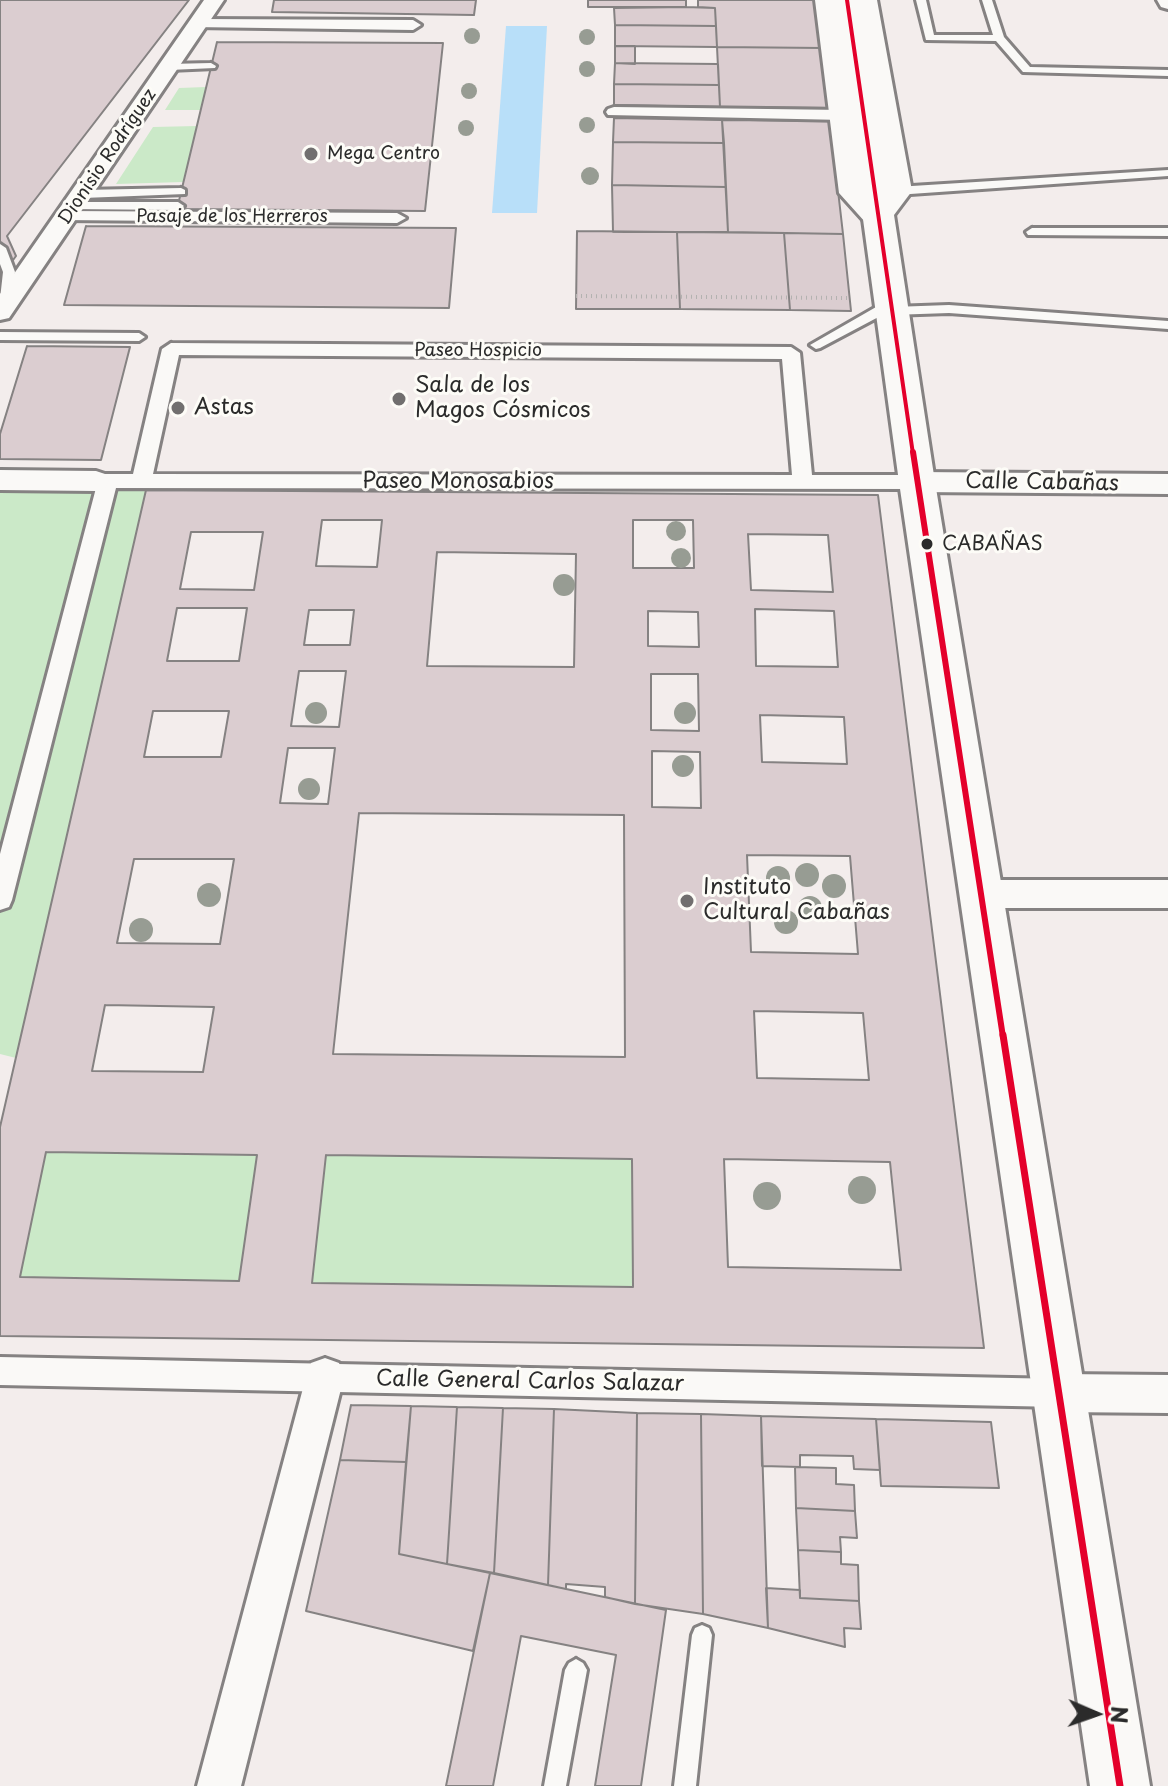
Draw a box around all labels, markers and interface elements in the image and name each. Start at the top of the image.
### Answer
street label: Dionisio Rodríguez [55,85,161,229]
place label: Mega Centro [327,143,440,165]
marker: Mega Centro [302,145,320,163]
street label: Pasaje de los Herreros [136,206,328,228]
street label: Paseo Hospicio [414,340,542,362]
place label: Sala de los Magos Cósmicos [415,373,591,424]
marker: Sala de los Magos Cósmicos [390,390,408,408]
place label: Astas [194,395,254,421]
marker: Astas [169,399,187,417]
street label: Calle Cabañas [965,468,1119,498]
street label: Paseo Monosabios [362,469,554,495]
place label: CABAÑAS [942,532,1043,556]
marker: CABAÑAS [919,536,935,552]
place label: Instituto Cultural Cabañas [703,875,890,926]
marker: Instituto Cultural Cabañas [678,892,696,910]
street label: Calle General Carlos Salazar [376,1366,684,1398]
north arrow [1056,1674,1136,1754]
text: N [1104,1706,1137,1724]

